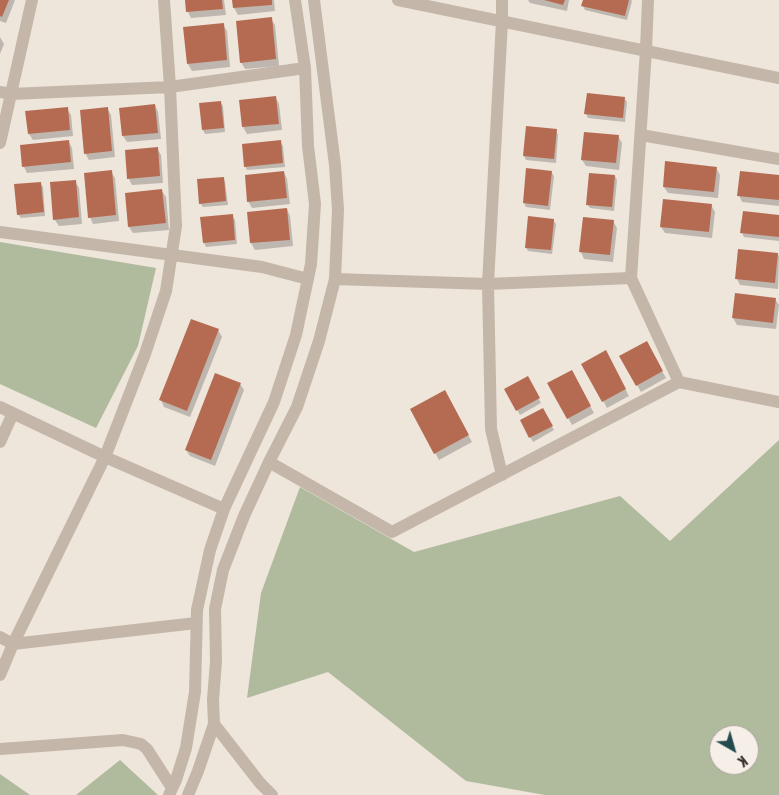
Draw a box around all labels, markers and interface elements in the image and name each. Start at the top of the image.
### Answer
north arrow [709,725,759,775]
text: K [735,753,750,769]

